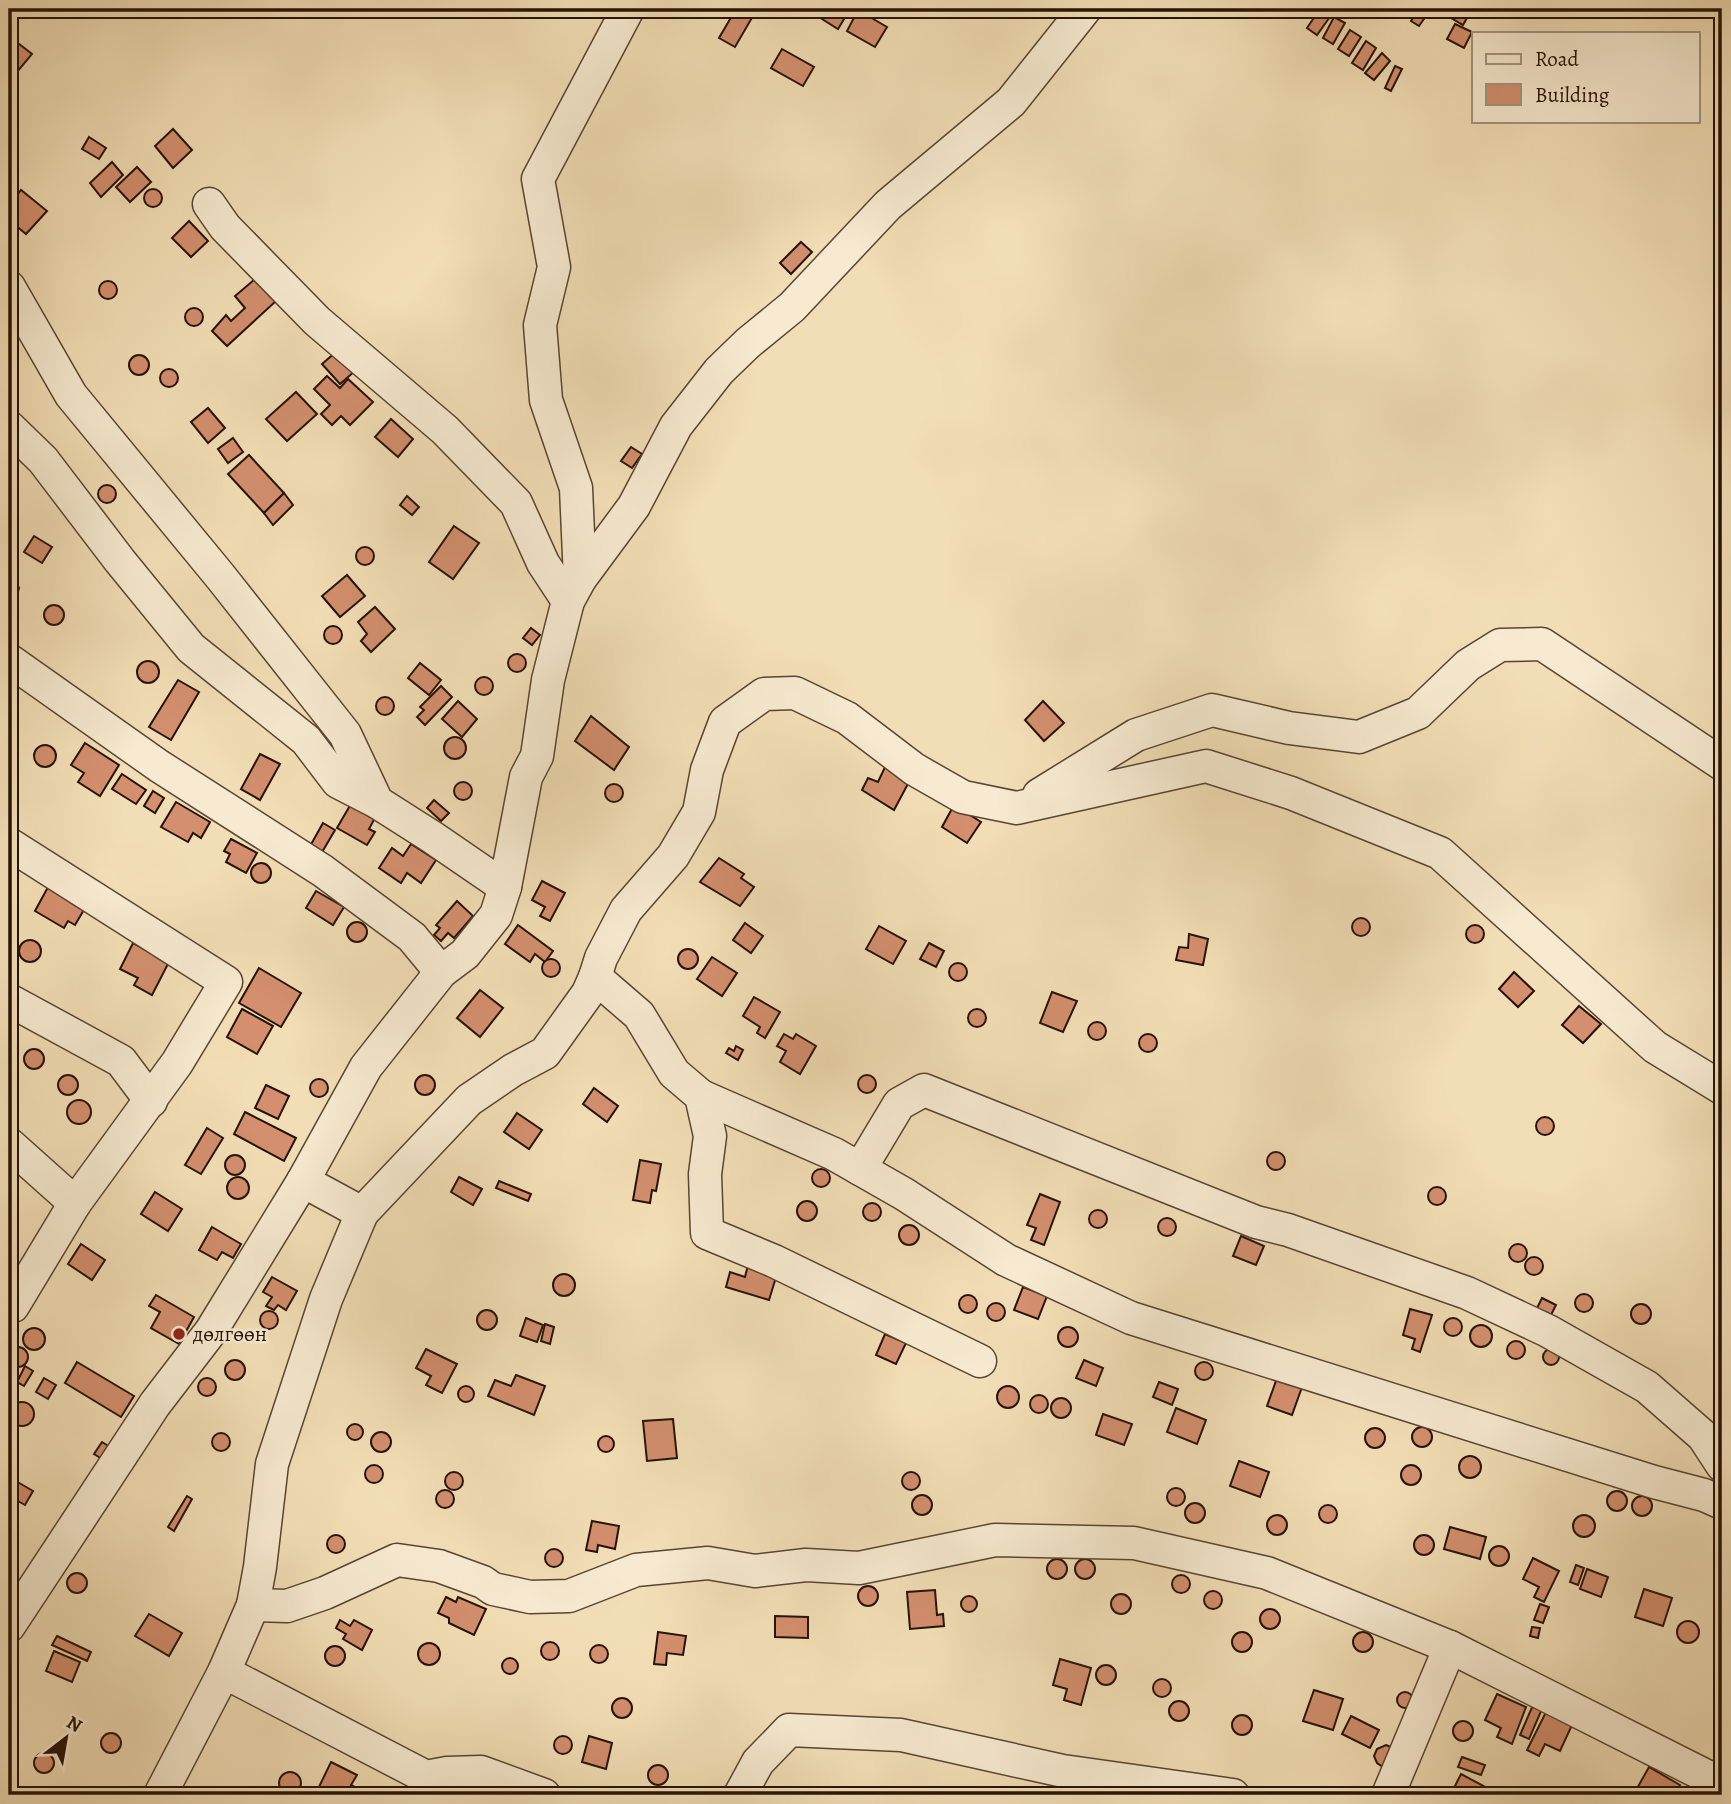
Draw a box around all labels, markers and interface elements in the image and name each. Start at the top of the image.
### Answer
legend [1472,32,1700,122]
text: Road [1535,45,1579,73]
text: Building [1535,81,1610,109]
place label: дөлгөөн [192,1320,267,1348]
marker: дөлгөөн [171,1326,187,1342]
north arrow [32,1702,102,1772]
text: N [62,1710,87,1739]

